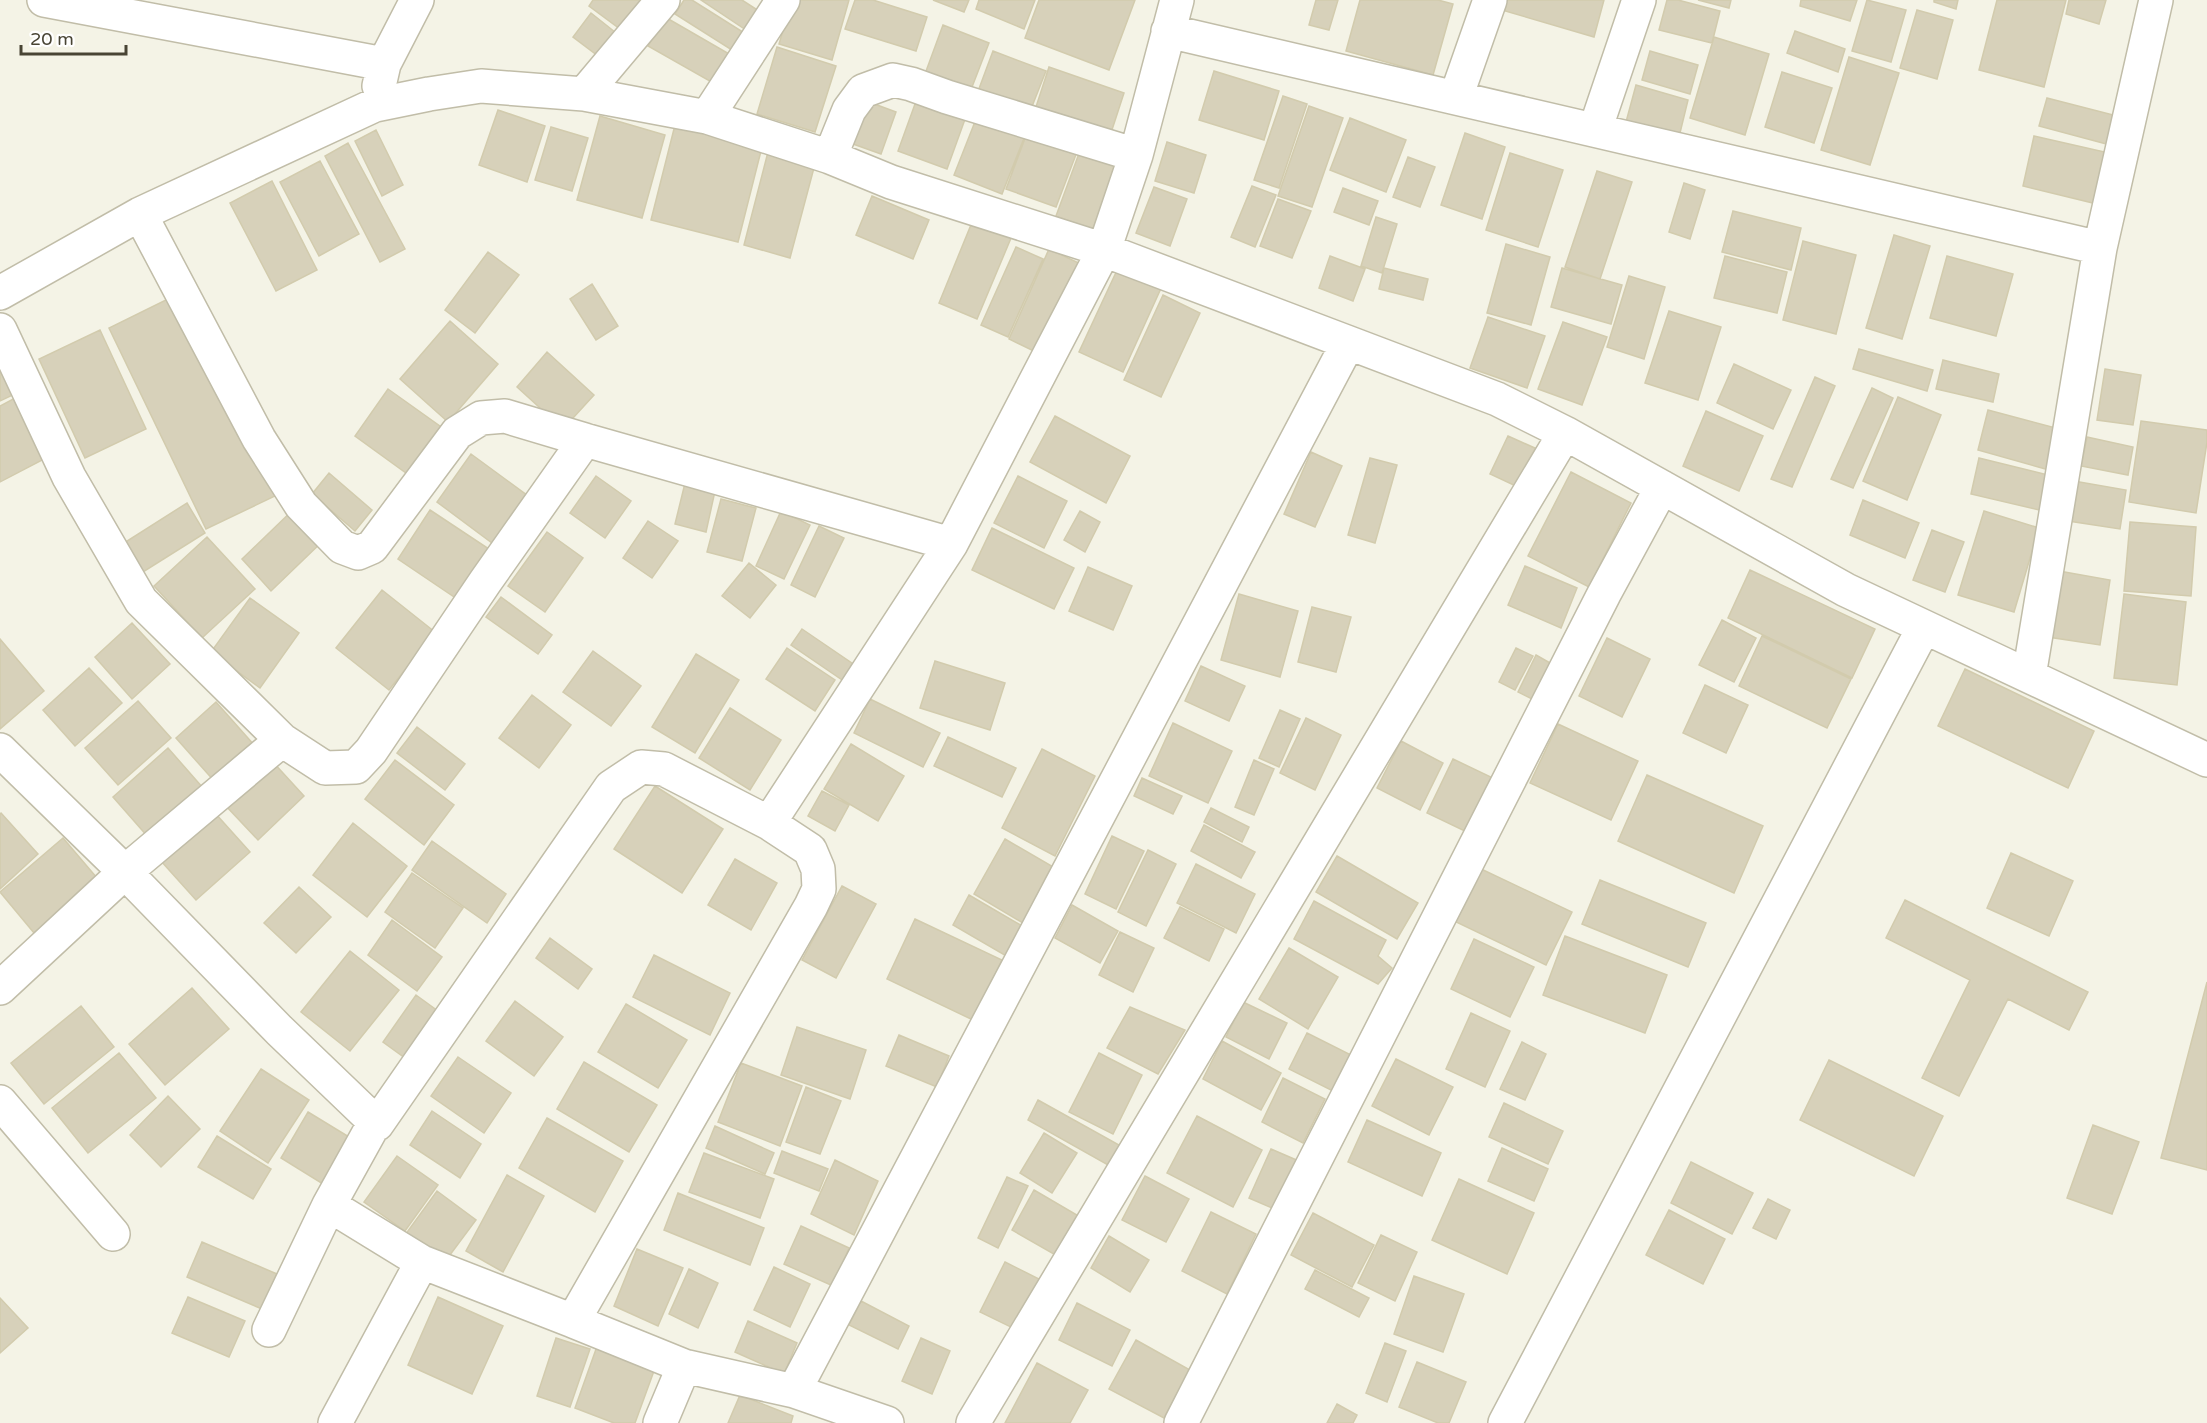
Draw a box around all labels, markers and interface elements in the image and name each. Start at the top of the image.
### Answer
scale bar [21,18,126,56]
text: 20 m [30,28,74,50]

